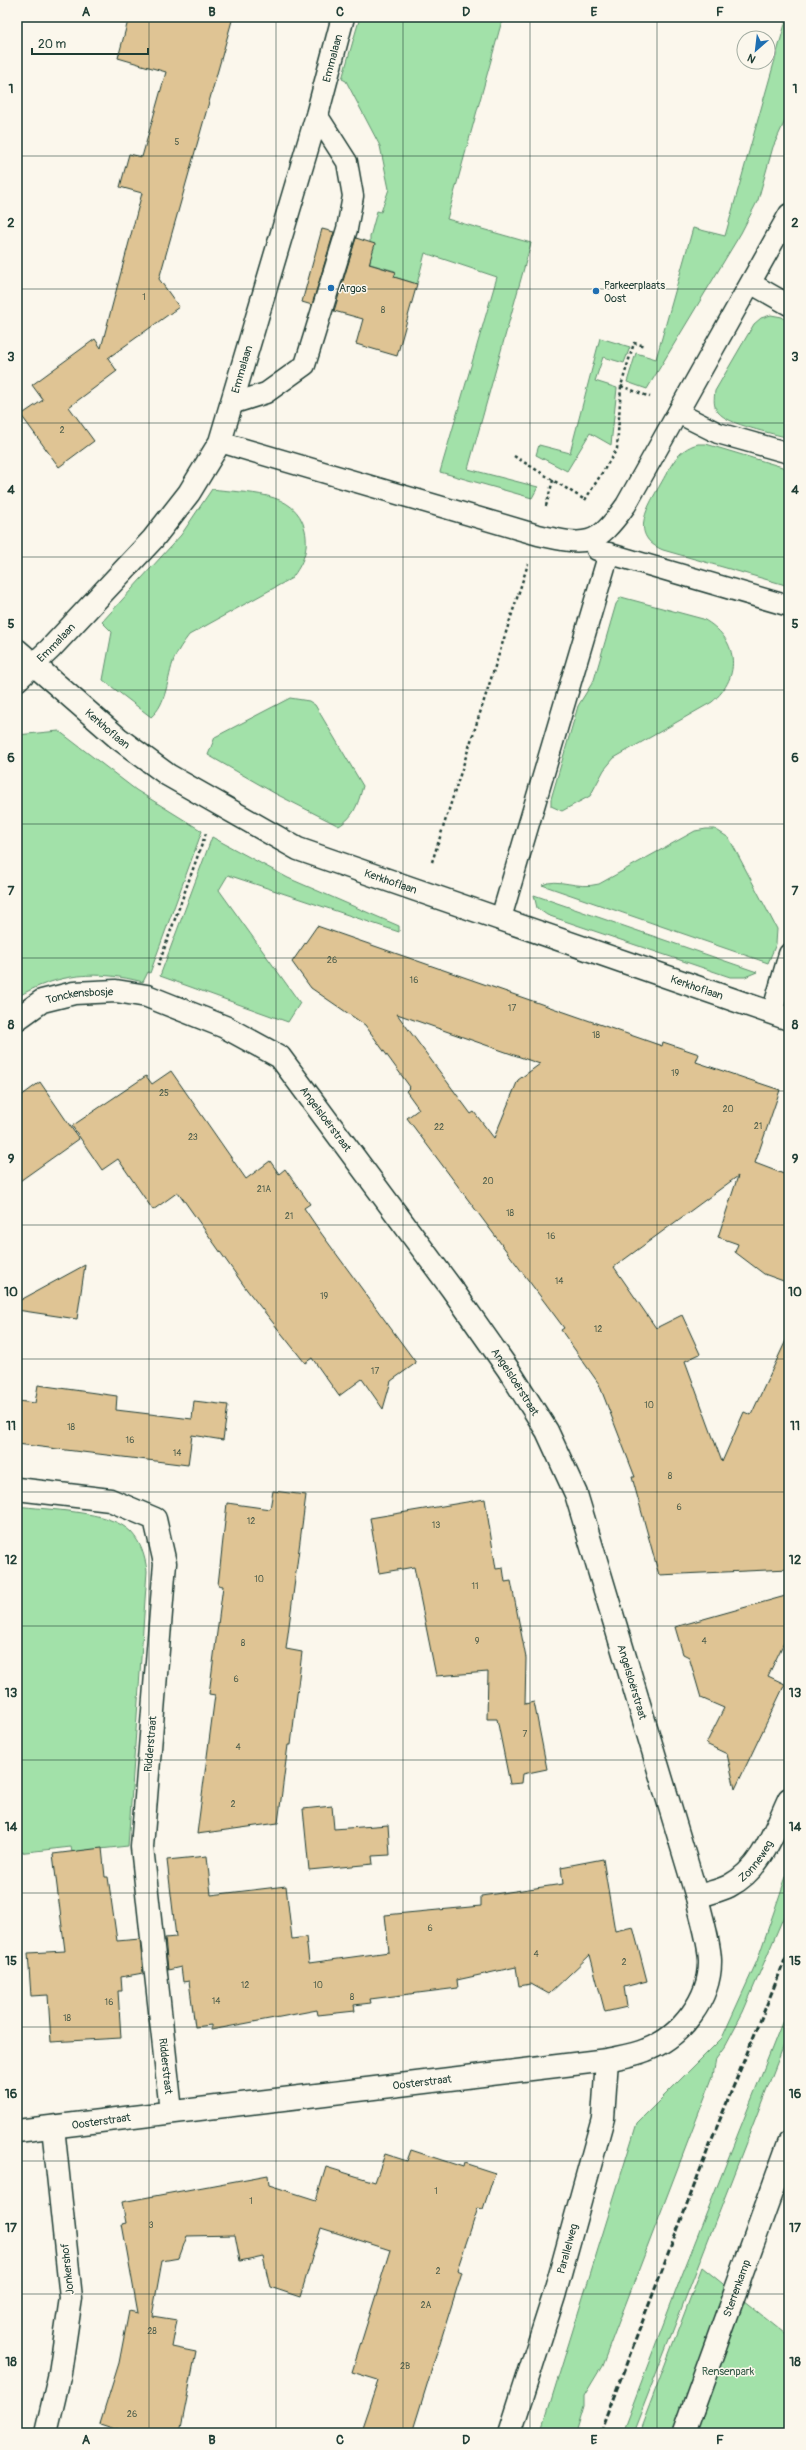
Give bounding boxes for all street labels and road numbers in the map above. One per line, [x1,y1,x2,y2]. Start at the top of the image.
street label: Emmalaan [320,33,345,84]
street label: Emmalaan [229,344,255,395]
street label: Emmalaan [34,621,78,665]
street label: Kerkhoflaan [82,706,132,752]
street label: Kerkhoflaan [363,866,419,897]
street label: Kerkhoflaan [669,972,725,1003]
street label: Tonckensbosje [45,985,114,1007]
street label: Angelsloërstraat [297,1084,354,1155]
street label: Angelsloërstraat [488,1346,542,1419]
street label: Angelsloërstraat [614,1643,650,1722]
street label: Ridderstraat [142,1715,159,1773]
street label: Zonneweg [736,1838,776,1885]
street label: Ridderstraat [156,2038,175,2095]
street label: Oosterstraat [392,2072,453,2093]
street label: Oosterstraat [71,2111,132,2132]
street label: Parallelweg [554,2222,581,2275]
street label: Jonkershof [58,2242,77,2295]
street label: Sterrenkamp [721,2258,753,2319]

